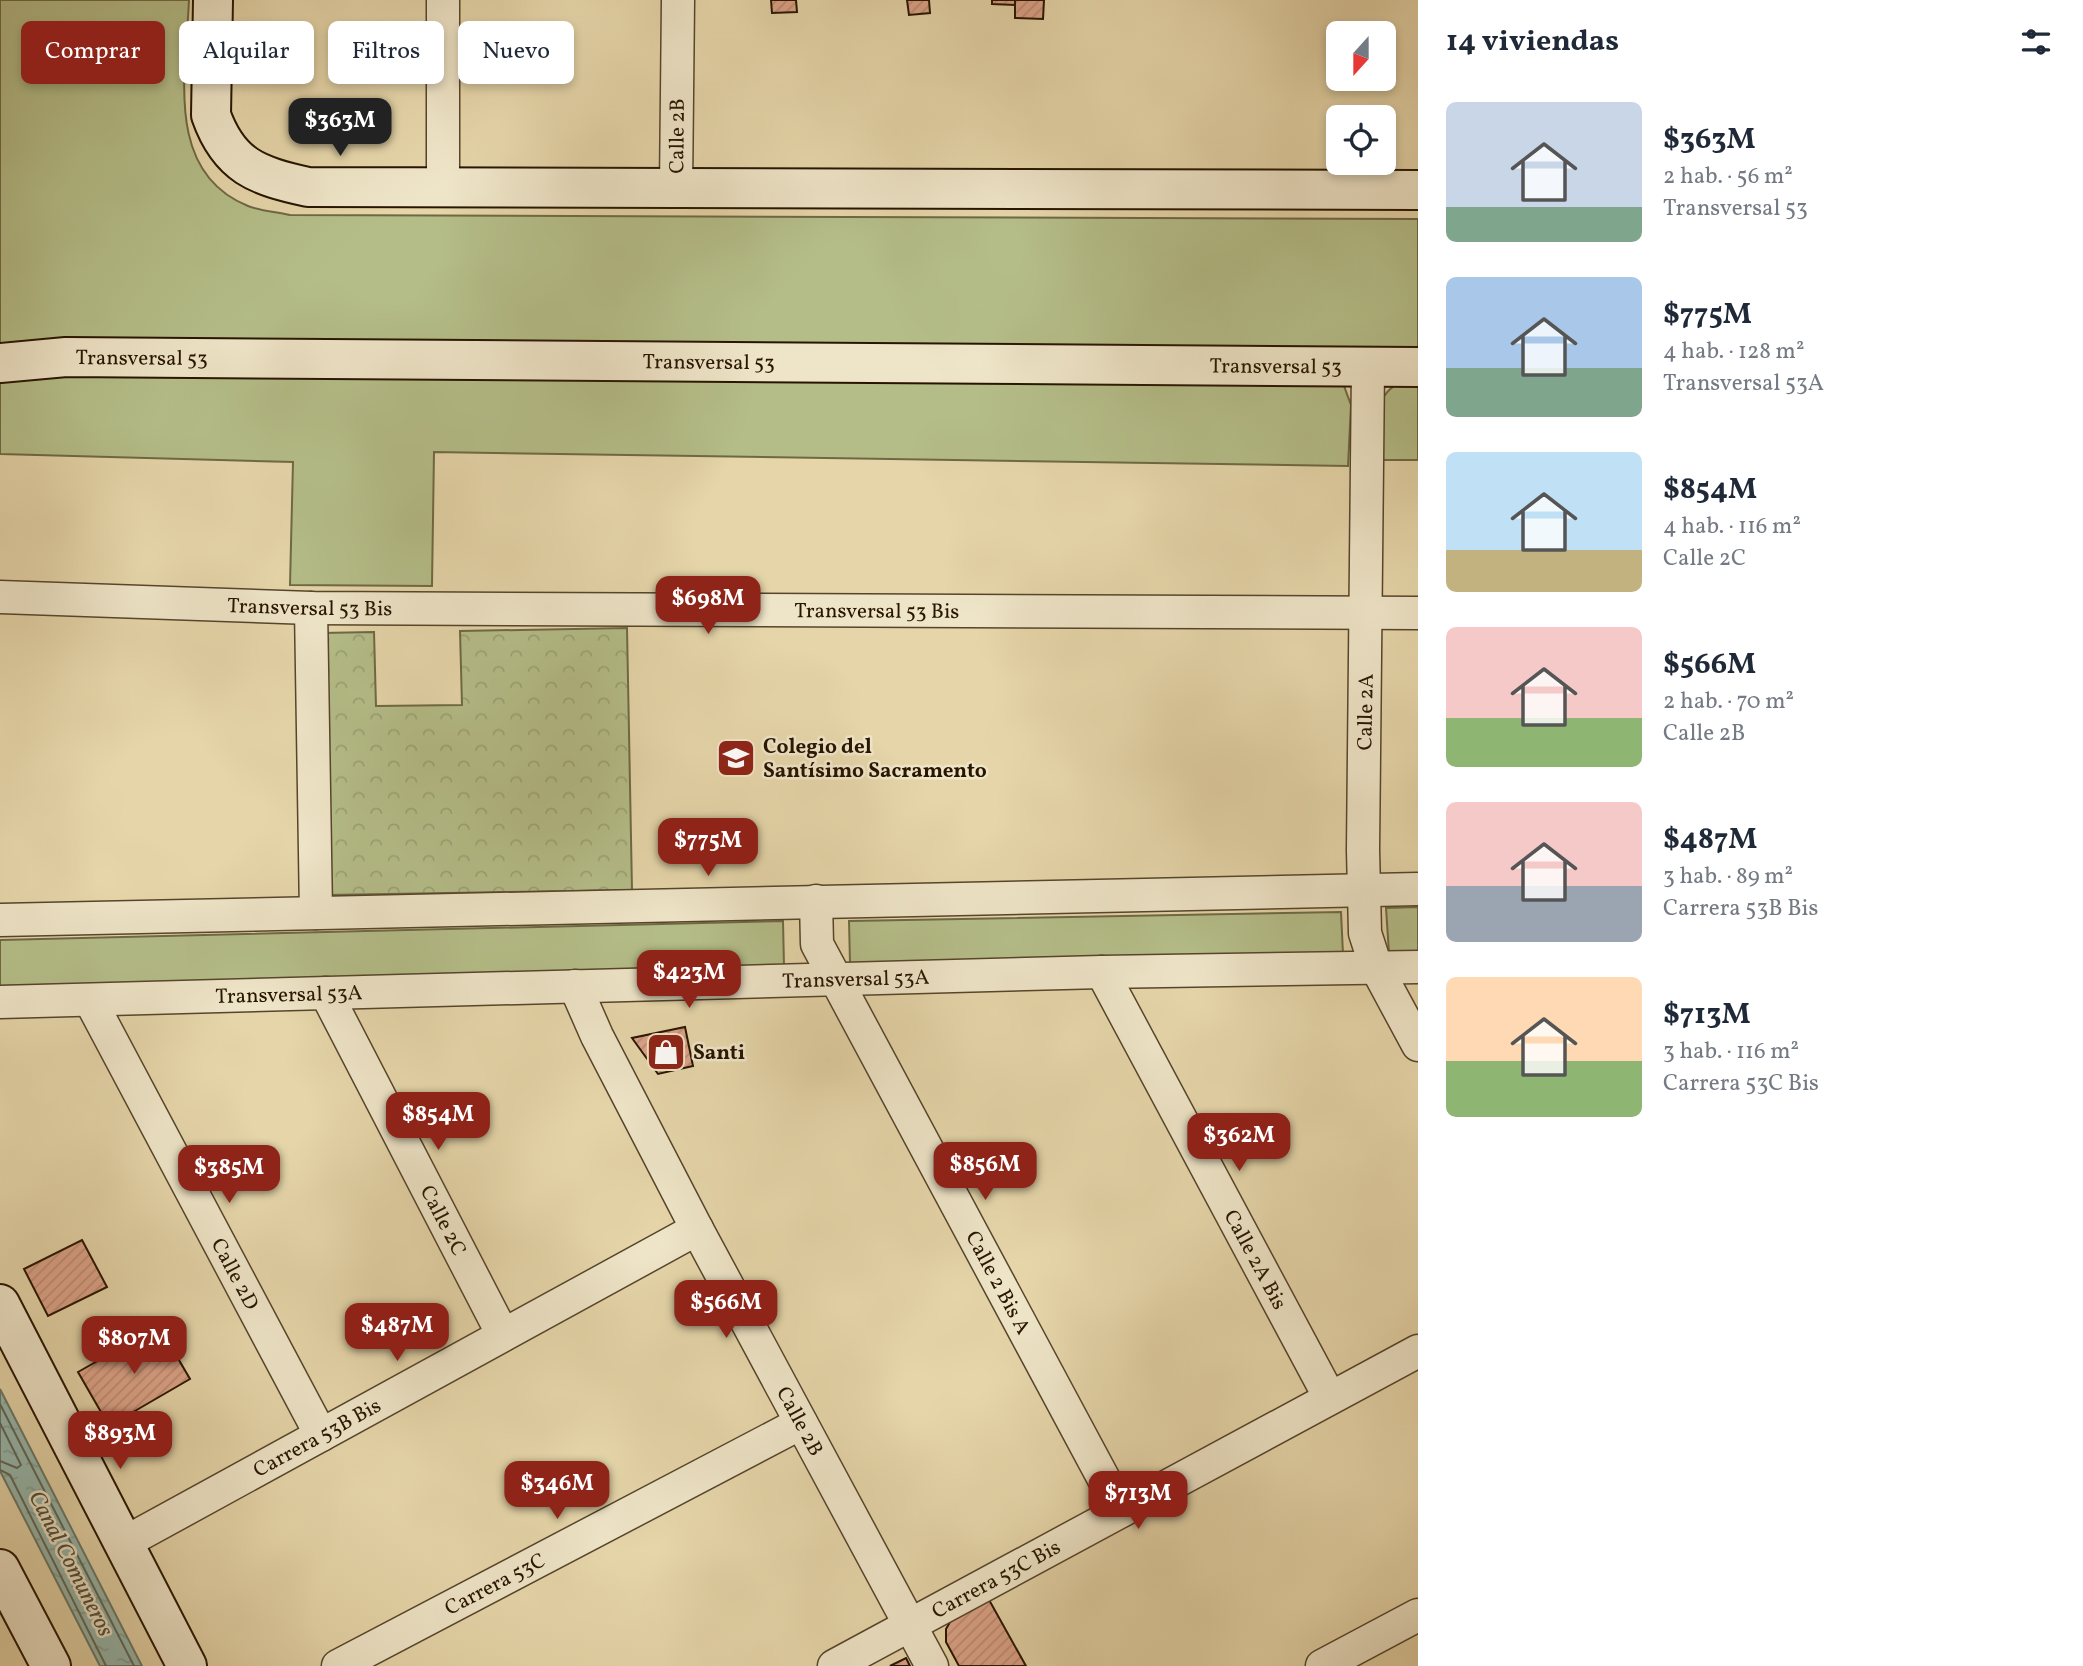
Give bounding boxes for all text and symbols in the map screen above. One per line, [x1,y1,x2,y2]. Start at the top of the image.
chip: Comprar [21,21,165,84]
chip: Alquilar [179,21,314,84]
chip: Filtros [328,21,444,84]
chip: Nuevo [458,21,574,84]
north arrow [1326,21,1396,91]
map controls [1326,21,1396,175]
text: 14 viviendas [1446,21,1619,63]
icon: filters [2017,23,2055,61]
street label: Calle 2B [663,98,693,174]
pin: $363M [291,99,389,158]
text: $363M [305,105,376,137]
button: locate [1326,105,1396,175]
text: $363M [1663,119,1756,161]
icon: home [1502,130,1586,214]
text: 2 hab. · 56 m² [1663,161,1793,193]
text: Transversal 53 [1663,193,1808,225]
text: $775M [1663,294,1752,336]
icon: home [1502,305,1586,389]
text: 4 hab. · 128 m² [1663,336,1804,368]
street label: Transversal 53 [75,344,208,374]
street label: Transversal 53 [642,348,775,378]
street label: Transversal 53 [1209,352,1342,382]
text: Transversal 53A [1663,368,1824,400]
text: $854M [1663,469,1757,511]
icon: home [1502,480,1586,564]
text: 4 hab. · 116 m² [1663,511,1801,543]
text: Calle 2C [1663,543,1746,575]
pin: $698M [659,576,757,636]
text: $698M [672,583,744,615]
street label: Transversal 53 Bis [227,592,392,624]
street label: Transversal 53 Bis [794,597,959,627]
text: $566M [1663,644,1756,686]
icon: home [1502,655,1586,739]
street label: Calle 2A [1351,673,1382,751]
text: 2 hab. · 70 m² [1663,686,1794,718]
text: Calle 2B [1663,718,1745,750]
place label: Colegio del Santísimo Sacramento [763,733,987,786]
school or university icon: Colegio del Santísimo Sacramento [715,737,757,779]
pin: $775M [659,818,757,878]
text: $487M [1663,819,1757,861]
text: $775M [674,825,742,857]
icon: home [1502,830,1586,914]
text: 3 hab. · 89 m² [1663,861,1793,893]
text: Carrera 53B Bis [1663,893,1818,925]
pin: $423M [640,950,738,1010]
text: $423M [653,957,725,989]
street label: Transversal 53A [782,964,930,997]
street label: Transversal 53A [215,979,363,1012]
text: $713M [1663,994,1750,1036]
icon: home [1502,1005,1586,1089]
shop icon: Santi [645,1031,687,1073]
text: 3 hab. · 116 m² [1663,1036,1799,1068]
place label: Santi [693,1039,745,1068]
text: Carrera 53C Bis [1663,1068,1819,1100]
pin: $854M [389,1092,487,1152]
text: $854M [402,1099,474,1131]
pin: $362M [1190,1114,1288,1173]
text: $362M [1203,1120,1275,1152]
pin: $856M [936,1142,1034,1202]
pin: $385M [180,1146,278,1205]
text: $856M [950,1149,1020,1181]
text: $385M [194,1152,264,1184]
street label: Calle 2C [412,1181,473,1261]
street label: Calle 2A Bis [1216,1205,1293,1315]
street label: Calle 2 Bis A [957,1226,1037,1340]
street label: Calle 2D [203,1233,265,1316]
pin: $566M [677,1280,775,1340]
text: $566M [690,1287,762,1319]
pin: $487M [348,1304,446,1363]
text: $487M [361,1310,433,1342]
pin: $807M [85,1316,183,1376]
text: $807M [98,1323,170,1355]
street label: Calle 2B [768,1382,830,1462]
street label: Carrera 53B Bis [248,1392,387,1485]
pin: $893M [71,1412,169,1471]
text: $893M [84,1418,156,1450]
pin: $346M [508,1462,606,1521]
text: $346M [520,1468,594,1500]
pin: $713M [1089,1472,1187,1531]
text: $713M [1104,1478,1172,1510]
water label: Canal Comuneros [20,1485,121,1643]
street label: Carrera 53C Bis [927,1533,1066,1627]
street label: Carrera 53C [440,1547,551,1623]

